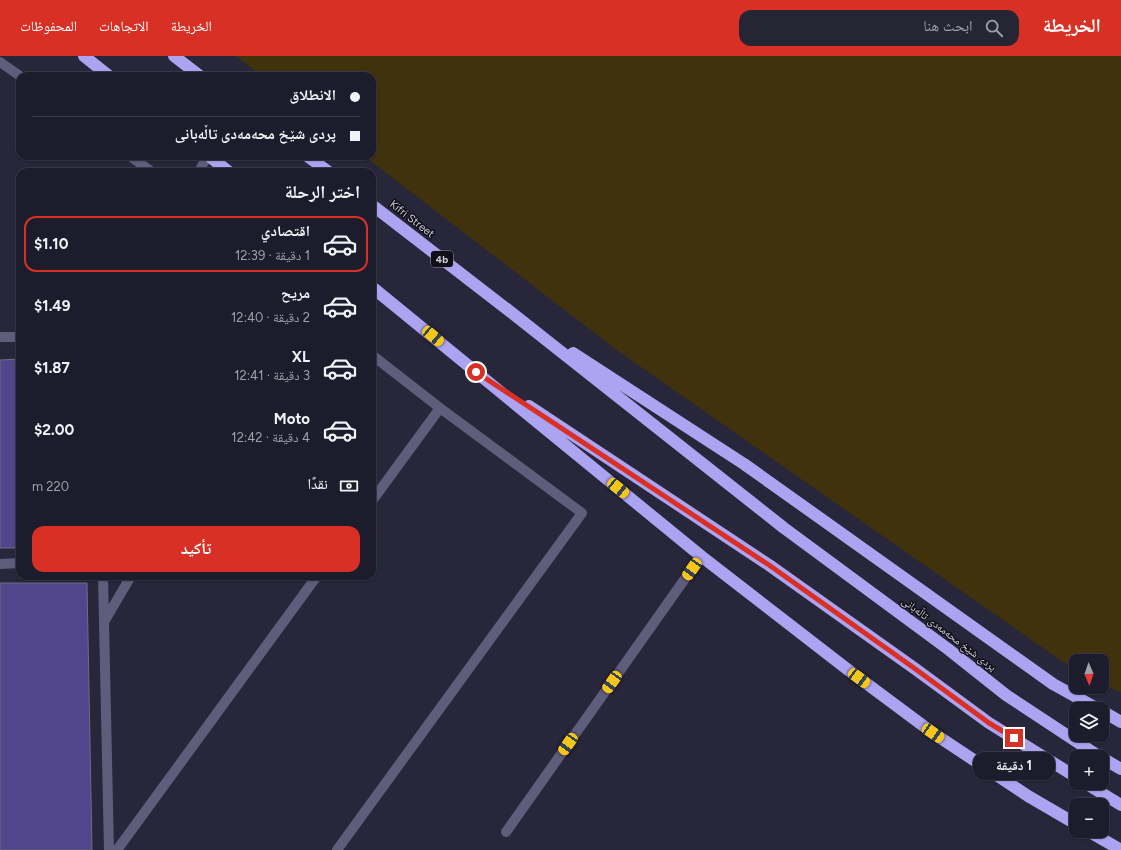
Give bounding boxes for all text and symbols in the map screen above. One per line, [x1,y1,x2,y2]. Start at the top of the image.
search box [739,10,1019,46]
text: الخريطة [1043,14,1101,37]
text: ابحث هنا [923,17,973,35]
icon: search [983,17,1005,39]
text: المحفوظات [20,18,77,35]
text: الاتجاهات [99,18,149,35]
text: الخريطة [171,18,212,35]
text: الانطلاق [290,86,336,104]
text: پردی شێخ محەمەدی تاڵەبانی [175,125,336,143]
text: اختر الرحلة [285,181,360,203]
street label: Kifri Street [387,198,437,240]
text: اقتصادي [261,222,310,240]
icon: car [322,226,358,262]
text: $1.10 [34,235,68,253]
text: 1 دقيقة · 12:39 [235,248,310,263]
road number: 4b [431,251,453,267]
text: مريح [281,284,310,302]
icon: car [322,288,358,324]
text: $1.49 [34,297,71,315]
text: 2 دقيقة · 12:40 [231,310,310,325]
car [420,324,446,348]
text: XL [292,348,310,366]
icon: car [322,350,358,386]
text: $1.87 [34,359,70,377]
route start [467,363,485,381]
text: 3 دقيقة · 12:41 [234,368,310,383]
text: Moto [274,410,310,428]
icon: car [322,412,358,448]
text: $2.00 [34,421,74,439]
text: 4 دقيقة · 12:42 [231,430,310,445]
text: نقدًا [307,475,328,493]
icon: cash [338,475,360,497]
car [605,476,631,500]
text: 220 m [32,479,69,494]
button: تأكيد [32,526,360,572]
car [680,556,704,582]
street label: پردی شێخ محەمەدی تاڵەبانی [899,594,999,674]
north arrow [1069,654,1109,694]
map controls [1069,654,1109,838]
car [846,666,872,690]
car [600,669,624,695]
button: layers [1069,702,1109,742]
car [920,721,946,745]
route end [1005,729,1023,747]
car [556,731,580,757]
button: + [1069,750,1109,790]
callout: 1 دقيقة [973,752,1055,780]
text: 1 دقيقة [996,758,1032,773]
button: − [1069,798,1109,838]

